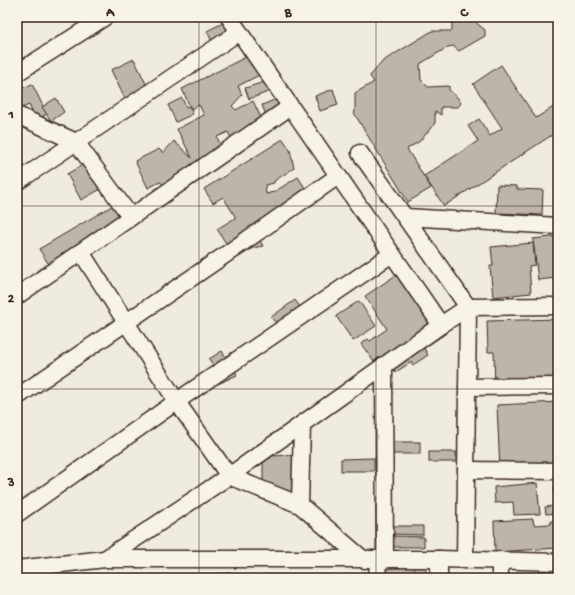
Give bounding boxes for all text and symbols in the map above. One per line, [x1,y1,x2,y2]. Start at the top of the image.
text: A [105,6,115,21]
text: B [284,6,293,21]
text: C [459,6,469,21]
text: 1 [7,108,14,123]
text: 2 [8,292,15,307]
text: 3 [7,476,15,491]

